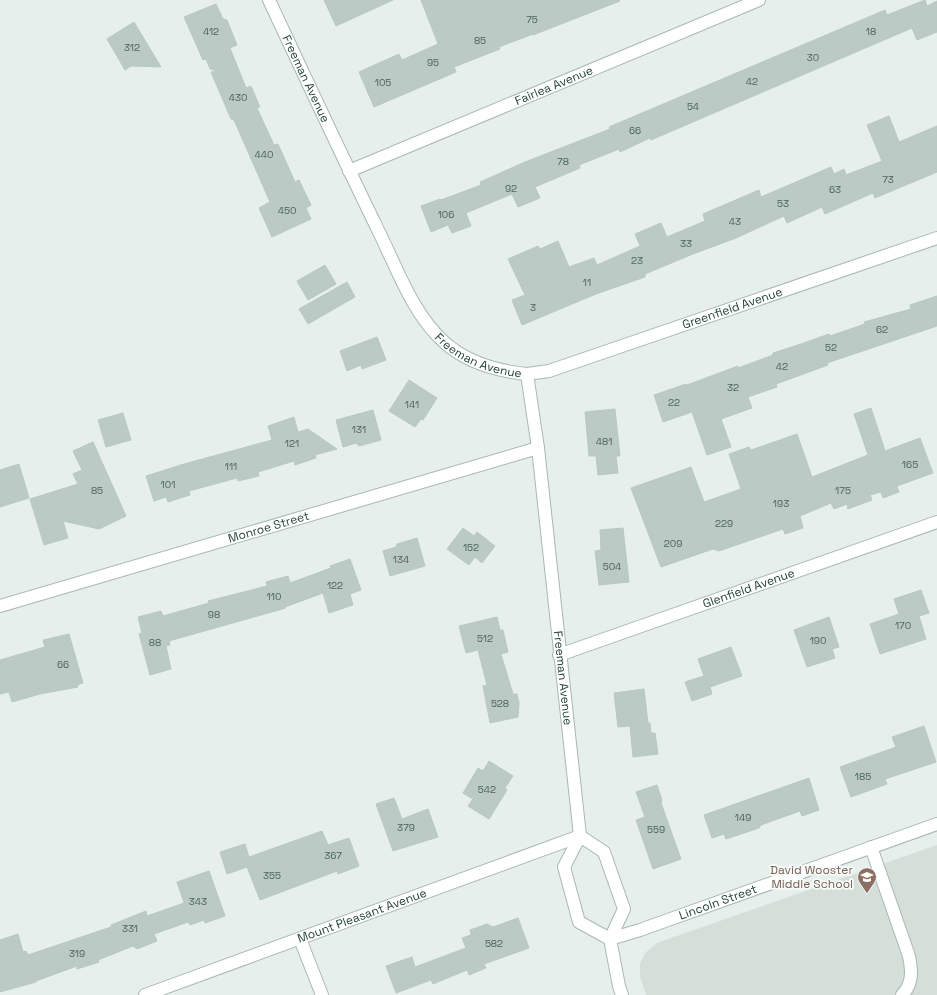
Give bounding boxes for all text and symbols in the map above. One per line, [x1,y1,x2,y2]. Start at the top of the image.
house number: 75 [526,13,538,26]
house number: 412 [203,25,219,38]
house number: 18 [866,25,876,38]
street label: Freeman Avenue [278,32,333,125]
house number: 85 [474,34,486,47]
house number: 312 [124,41,140,54]
house number: 30 [807,51,819,64]
house number: 95 [427,56,439,69]
street label: Fairlea Avenue [512,62,595,109]
house number: 42 [746,75,758,88]
house number: 105 [375,76,391,89]
house number: 430 [229,91,247,104]
house number: 54 [687,100,699,113]
house number: 66 [629,124,641,137]
house number: 440 [255,148,273,161]
house number: 78 [557,155,569,168]
house number: 73 [882,173,894,186]
house number: 92 [505,182,517,195]
house number: 63 [829,183,841,196]
house number: 53 [777,197,789,210]
house number: 450 [278,204,296,217]
house number: 106 [438,208,454,221]
house number: 43 [729,215,741,228]
house number: 33 [680,237,692,250]
house number: 23 [631,254,643,267]
house number: 11 [583,276,591,289]
street label: Greenfield Avenue [680,284,784,333]
house number: 3 [530,301,536,314]
house number: 62 [876,323,888,336]
street label: Freeman Avenue [431,329,523,381]
house number: 52 [825,341,837,354]
house number: 42 [776,360,788,373]
house number: 32 [727,381,739,394]
house number: 22 [668,396,680,409]
house number: 141 [405,398,419,411]
house number: 131 [352,423,366,436]
house number: 481 [596,435,612,448]
house number: 121 [285,437,299,450]
house number: 165 [902,458,918,471]
house number: 111 [225,460,237,473]
house number: 101 [161,478,175,491]
house number: 85 [91,484,103,497]
house number: 175 [835,484,851,497]
house number: 193 [773,497,789,510]
street label: Monroe Street [226,508,311,547]
house number: 229 [715,517,733,530]
house number: 209 [664,537,682,550]
house number: 152 [463,541,479,554]
house number: 134 [393,553,409,566]
house number: 504 [603,560,621,573]
street label: Glenfield Avenue [701,565,797,612]
house number: 122 [327,579,343,592]
house number: 110 [267,590,281,603]
house number: 98 [208,608,220,621]
house number: 170 [895,619,911,632]
street label: Freeman Avenue [550,630,576,726]
house number: 512 [477,632,493,645]
house number: 190 [810,634,826,647]
house number: 88 [149,636,161,649]
house number: 66 [57,658,69,671]
house number: 528 [491,697,509,710]
house number: 185 [855,770,871,783]
house number: 542 [478,783,496,796]
house number: 149 [735,811,751,824]
house number: 379 [397,821,415,834]
house number: 559 [647,823,665,836]
house number: 367 [324,849,342,862]
place label: David Wooster Middle School [770,862,853,892]
school or university icon: David Wooster Middle School [856,866,878,894]
house number: 355 [263,869,281,882]
street label: Lincoln Street [677,881,759,923]
street label: Mount Pleasant Avenue [295,885,429,947]
house number: 343 [189,895,207,908]
house number: 331 [122,922,138,935]
house number: 582 [485,937,503,950]
house number: 319 [69,947,85,960]

